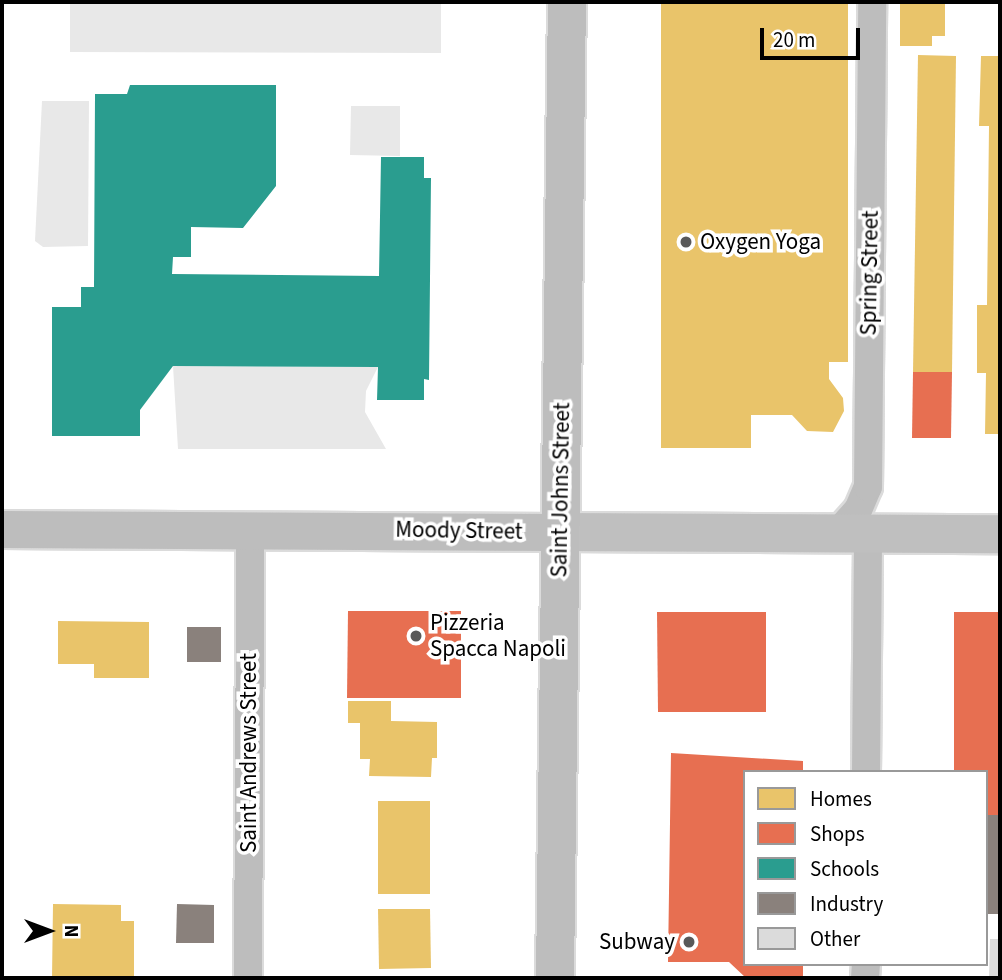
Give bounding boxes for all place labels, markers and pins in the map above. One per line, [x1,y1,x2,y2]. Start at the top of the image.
place label: Oxygen Yoga [700,228,821,256]
marker: Oxygen Yoga [678,234,694,250]
place label: Pizzeria Spacca Napoli [430,609,566,663]
marker: Pizzeria Spacca Napoli [408,628,424,644]
place label: Subway [599,928,675,956]
marker: Subway [681,934,697,950]

